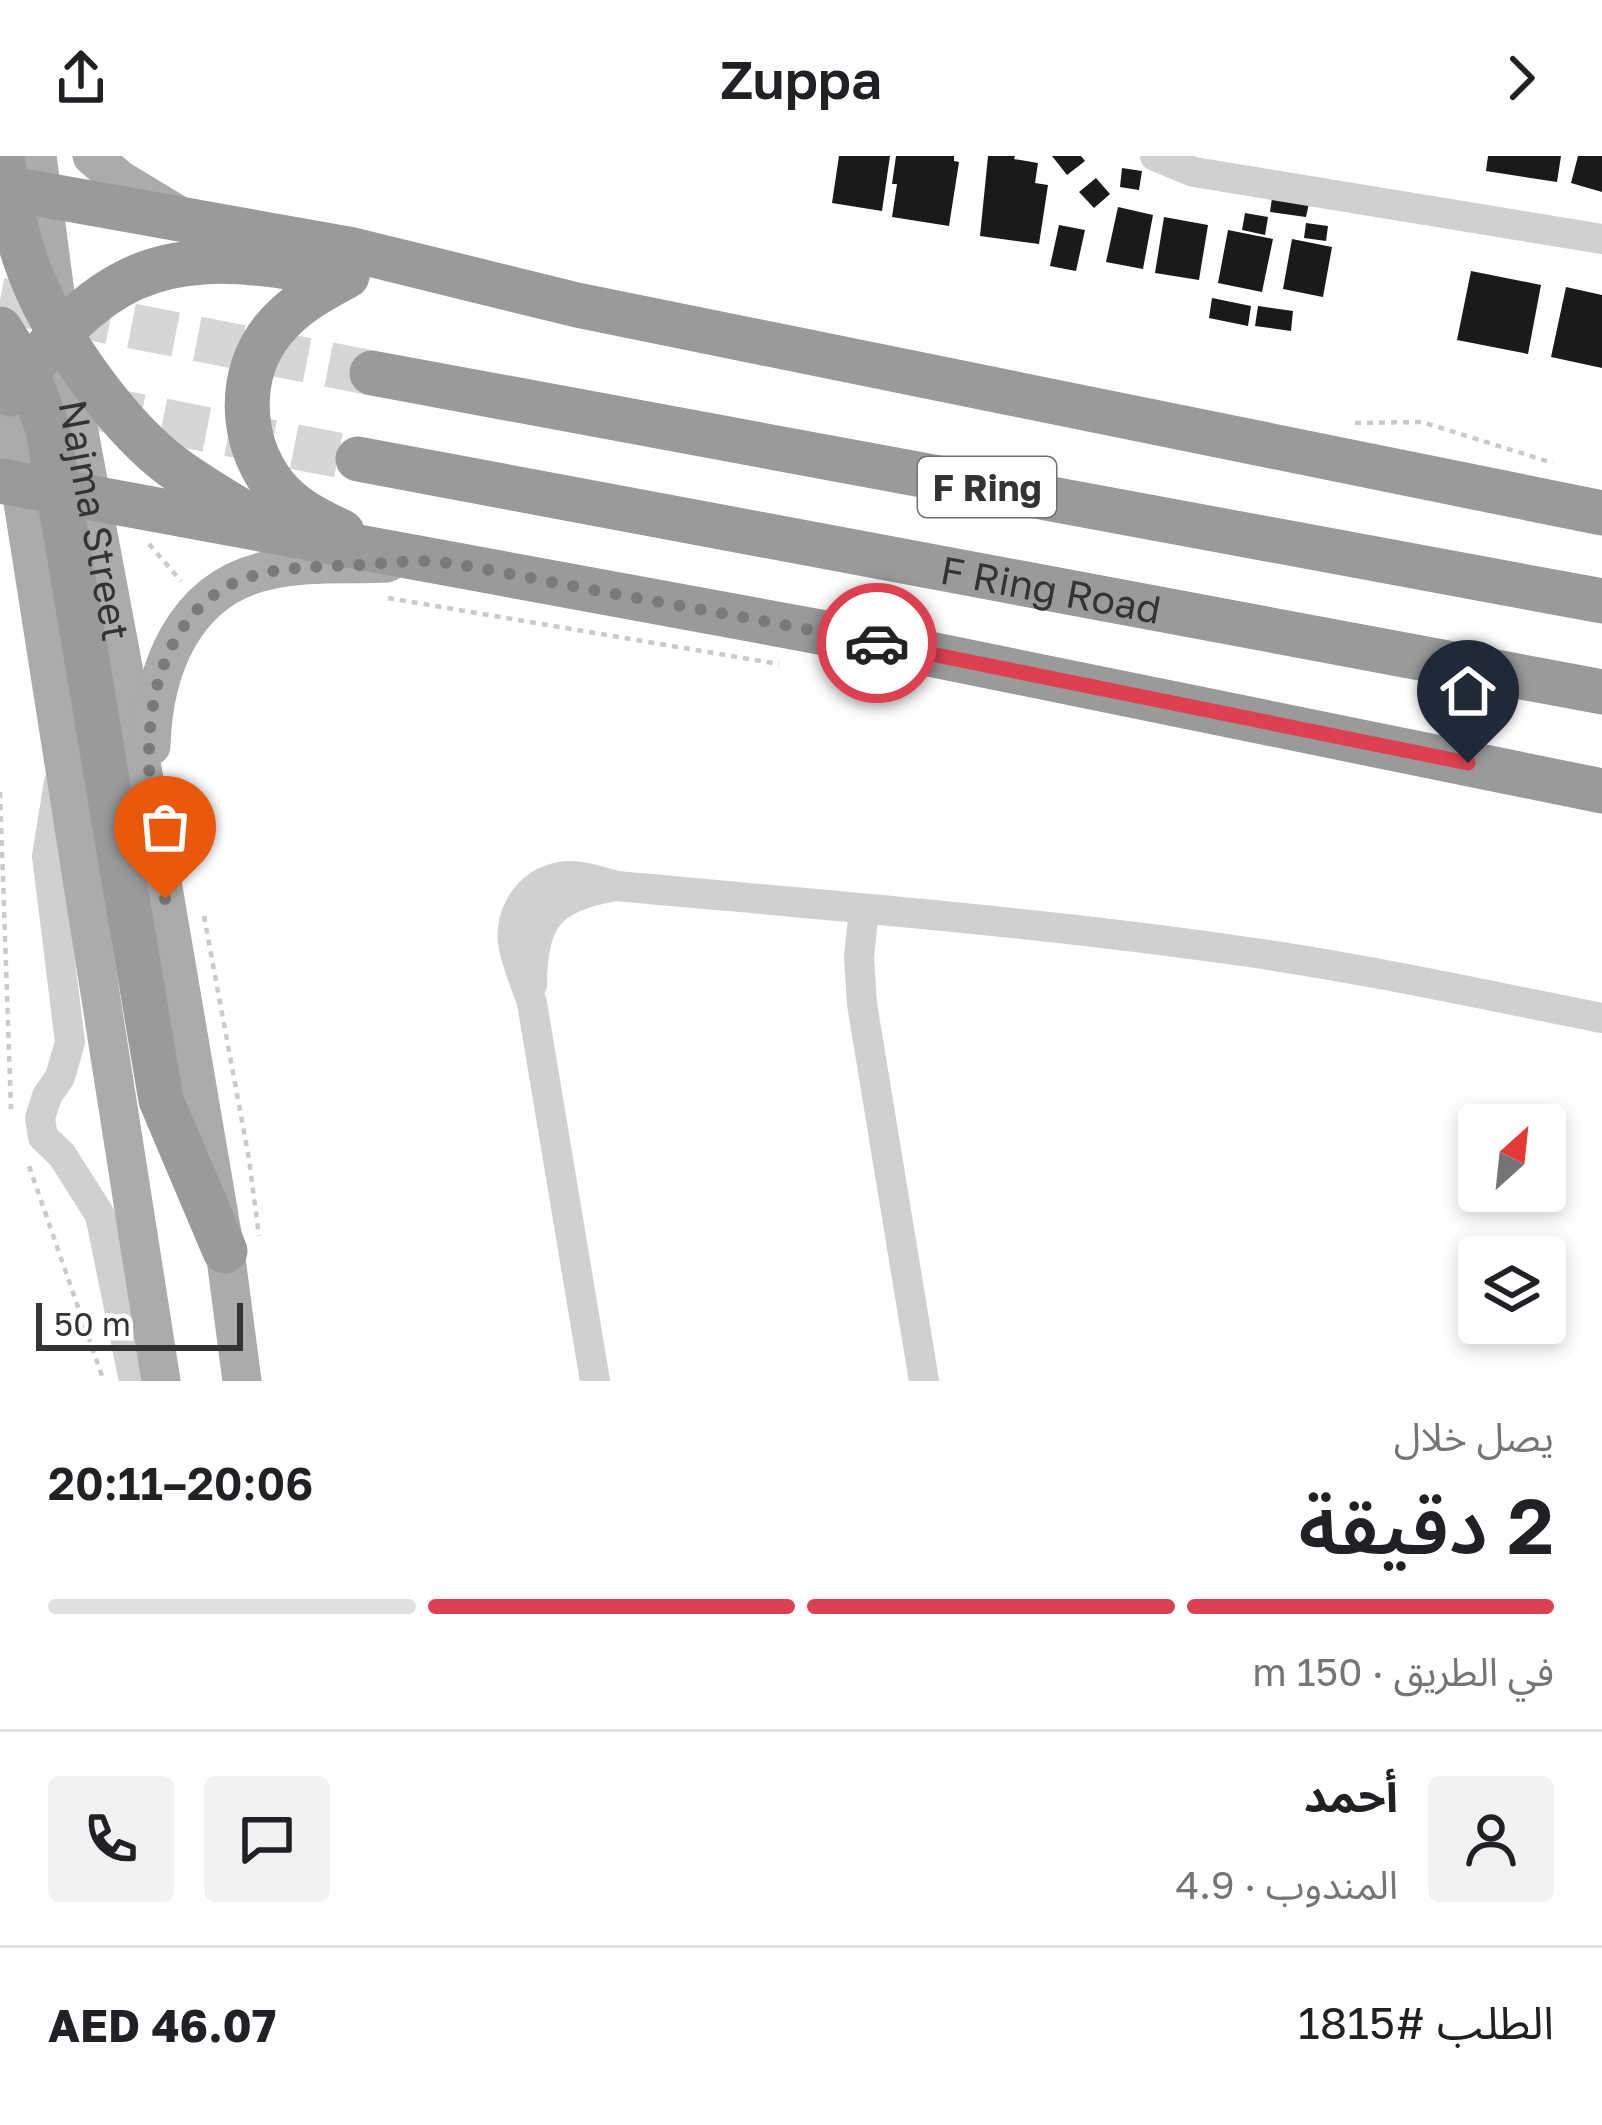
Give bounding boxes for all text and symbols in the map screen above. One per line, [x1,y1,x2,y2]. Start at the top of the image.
icon: share [48,45,114,111]
icon: forward [1488,45,1554,111]
text: Zuppa [720,46,882,111]
street label: Najma Street [50,396,141,644]
road number: F Ring [918,457,1056,517]
street label: F Ring Road [937,545,1165,632]
courier [817,583,937,703]
icon: car [844,610,910,676]
pin [1417,640,1519,763]
icon: home [1435,658,1501,724]
pin [114,776,216,899]
icon: bag [132,794,198,860]
north arrow [1458,1104,1566,1212]
map controls [1458,1104,1566,1344]
button: layers [1458,1236,1566,1344]
scale bar [36,1297,243,1350]
text: 50 m [54,1304,131,1343]
text: يصل خلال [1394,1413,1554,1460]
text: 20:06–20:11 [48,1456,313,1510]
text: 2 دقيقة [1299,1478,1554,1571]
text: في الطريق · 150 m [1252,1648,1554,1695]
text: أحمد [1304,1768,1398,1822]
button: phone [48,1776,174,1902]
button: chat [204,1776,330,1902]
button: person [1428,1776,1554,1902]
text: المندوب · 4.9 [1175,1861,1398,1908]
text: الطلب #1815 [1298,1995,1554,2049]
text: AED 46.07 [48,1998,276,2052]

